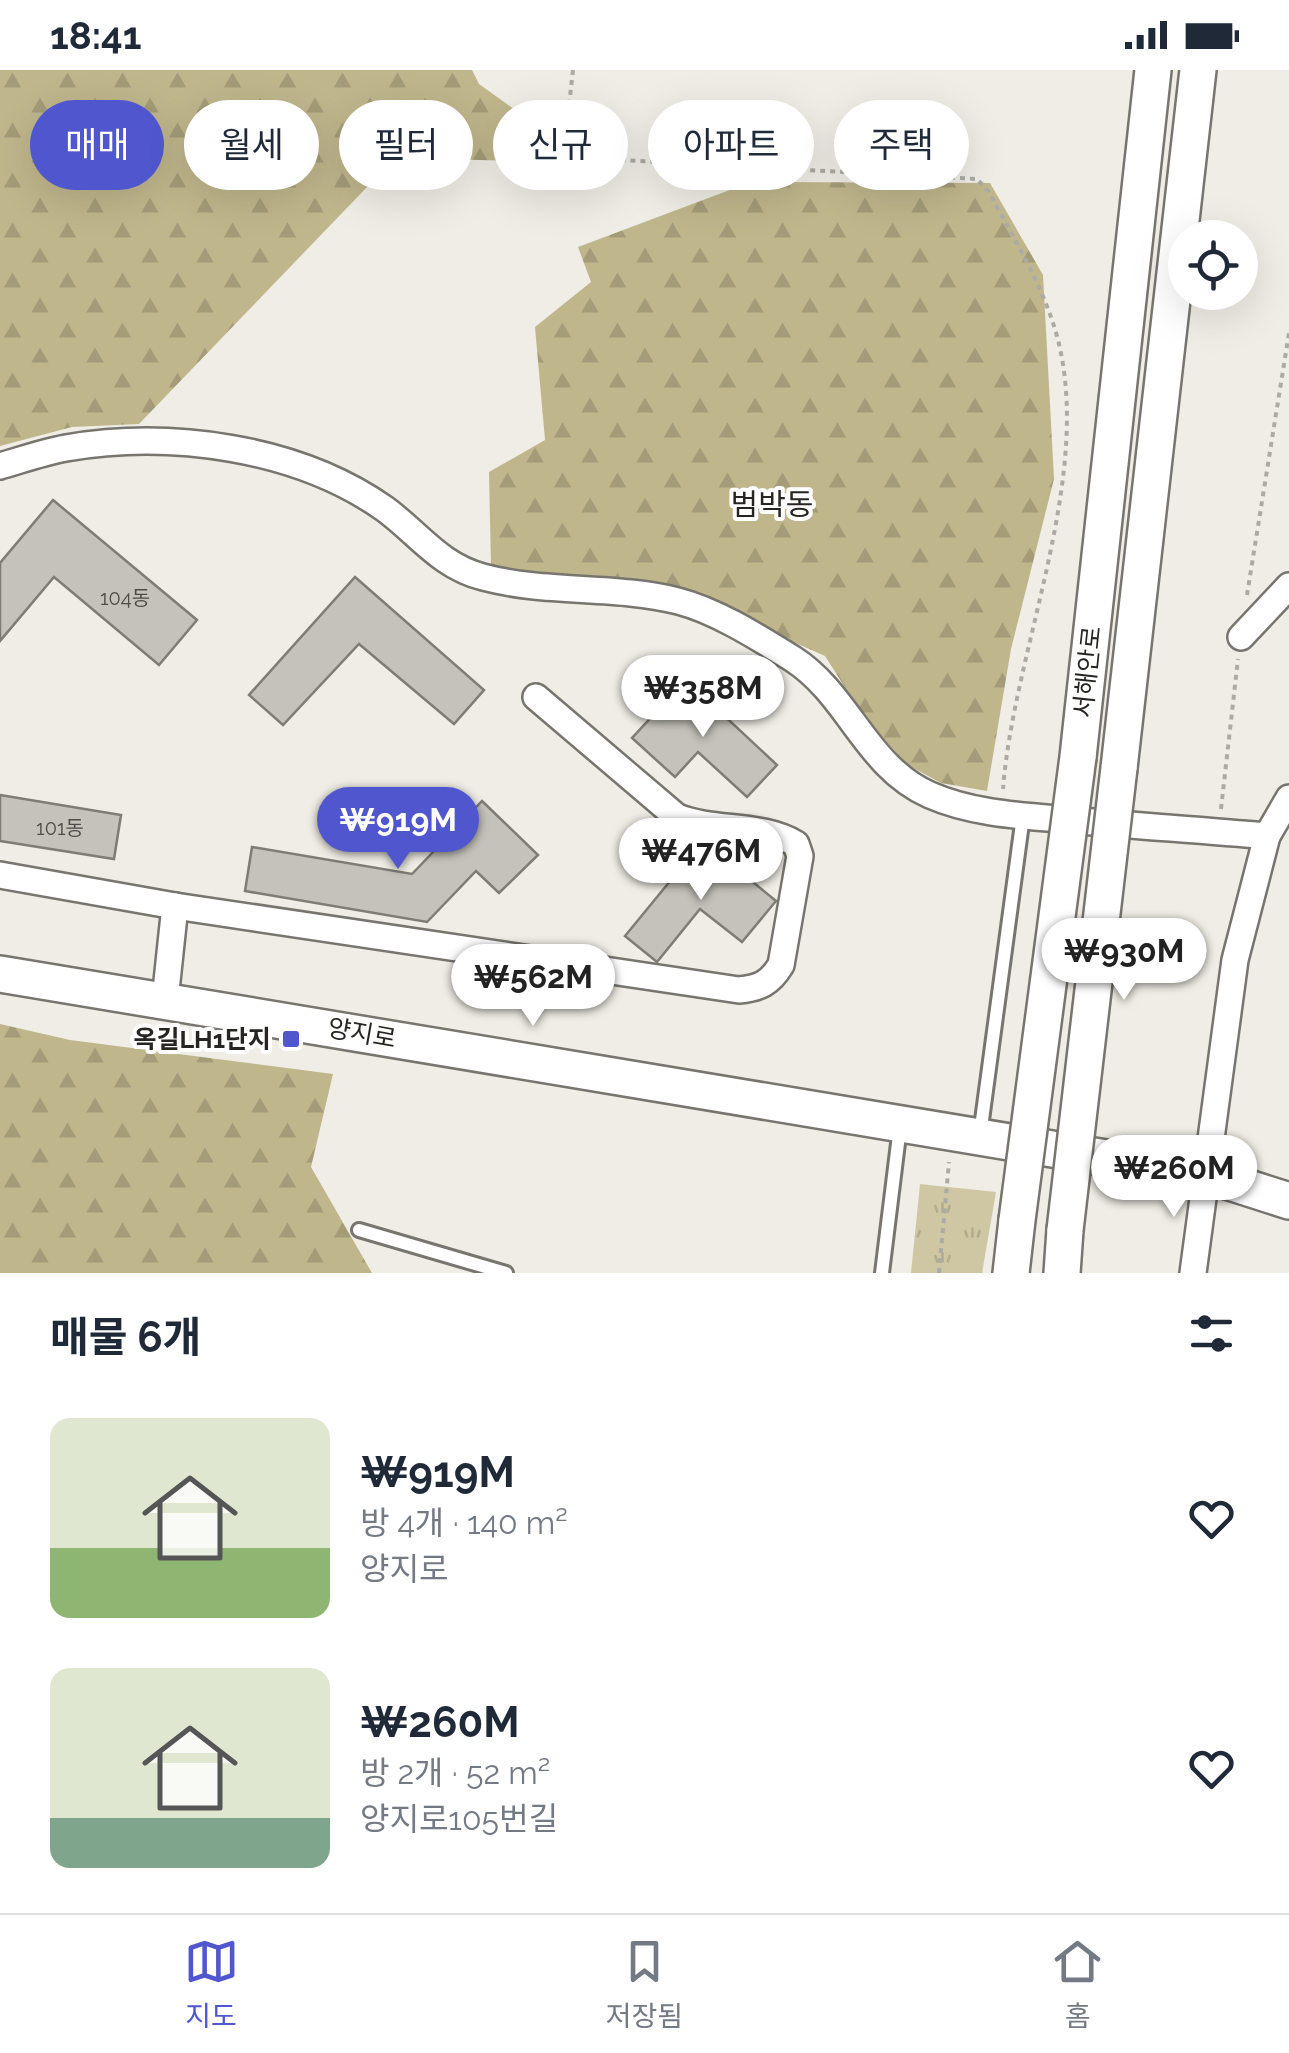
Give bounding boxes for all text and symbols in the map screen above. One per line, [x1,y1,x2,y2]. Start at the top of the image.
text: 18:41 [50,13,142,58]
chip: 매매 [30,100,164,190]
chip: 월세 [184,100,319,190]
chip: 필터 [339,100,473,190]
chip: 신규 [493,100,628,190]
chip: 아파트 [648,100,814,190]
chip: 주택 [834,100,969,190]
map controls [1168,220,1258,310]
button: locate [1168,220,1258,310]
district label: 범박동 [731,487,813,522]
house number: 104동 [100,586,150,610]
street label: 서해안로 [1067,625,1107,719]
pin: ₩358M [633,655,773,740]
text: ₩358M [643,669,763,706]
pin: ₩919M [328,787,468,872]
text: ₩919M [339,801,457,838]
house number: 101동 [36,816,84,840]
pin: ₩476M [631,818,771,903]
text: ₩476M [641,832,761,869]
pin: ₩930M [1054,918,1194,1003]
text: ₩930M [1064,932,1184,969]
pin: ₩562M [463,944,603,1029]
text: ₩562M [473,958,593,995]
street label: 양지로 [325,1012,399,1054]
place label: 옥길LH1단지 [133,1024,271,1054]
marker: 옥길LH1단지 [280,1028,302,1050]
pin: ₩260M [1104,1135,1244,1220]
text: ₩260M [1113,1149,1235,1186]
icon: filters [1184,1306,1239,1361]
text: 매물 6개 [50,1313,202,1362]
text: ₩919M [360,1448,515,1497]
icon: home [130,1458,250,1578]
icon: heart [1184,1491,1239,1546]
text: 방 4개 · 140 m² [360,1504,568,1541]
text: 양지로 [360,1550,448,1587]
text: ₩260M [360,1698,520,1747]
icon: home [130,1708,250,1828]
icon: heart [1184,1741,1239,1796]
text: 방 2개 · 52 m² [360,1754,550,1791]
text: 양지로105번길 [360,1800,558,1837]
tab: 지도 [184,1934,239,2034]
tab: 저장됨 [606,1934,683,2034]
tab: 홈 [1050,1934,1105,2034]

